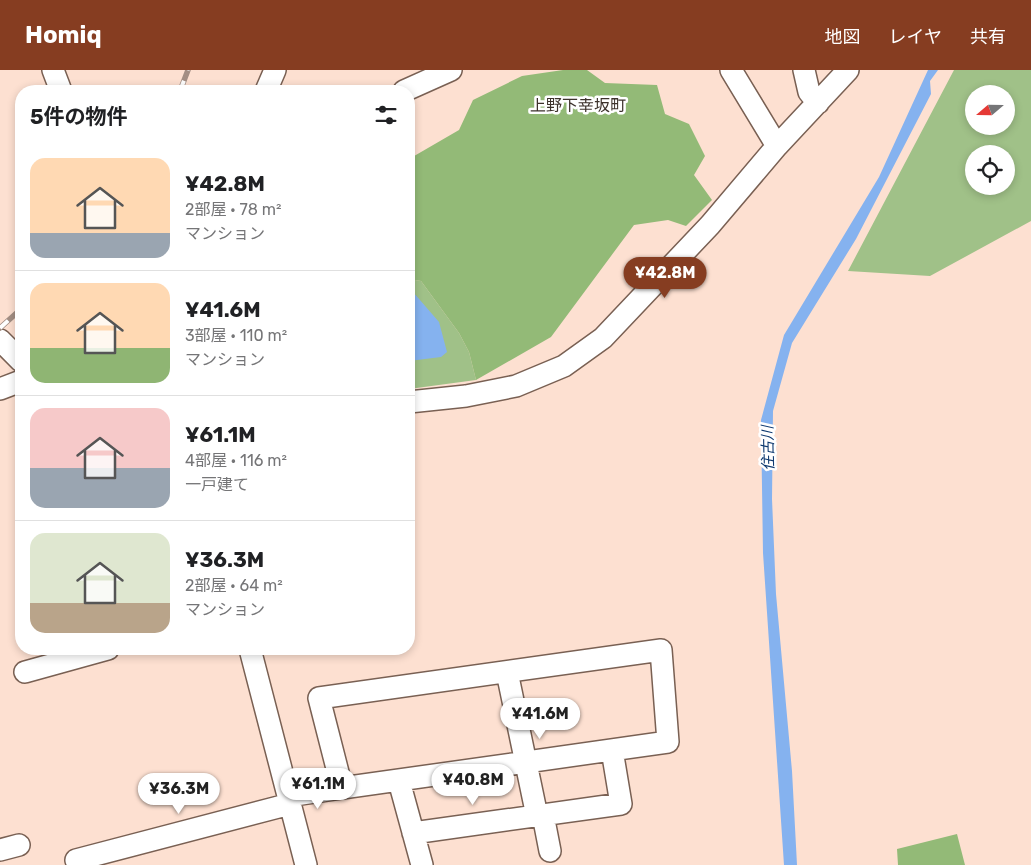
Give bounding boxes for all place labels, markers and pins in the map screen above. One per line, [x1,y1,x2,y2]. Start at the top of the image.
pin: ¥42.8M [624,256,706,299]
pin: ¥41.6M [499,698,581,740]
pin: ¥40.8M [432,764,514,806]
pin: ¥61.1M [277,768,359,810]
pin: ¥36.3M [138,772,220,815]

